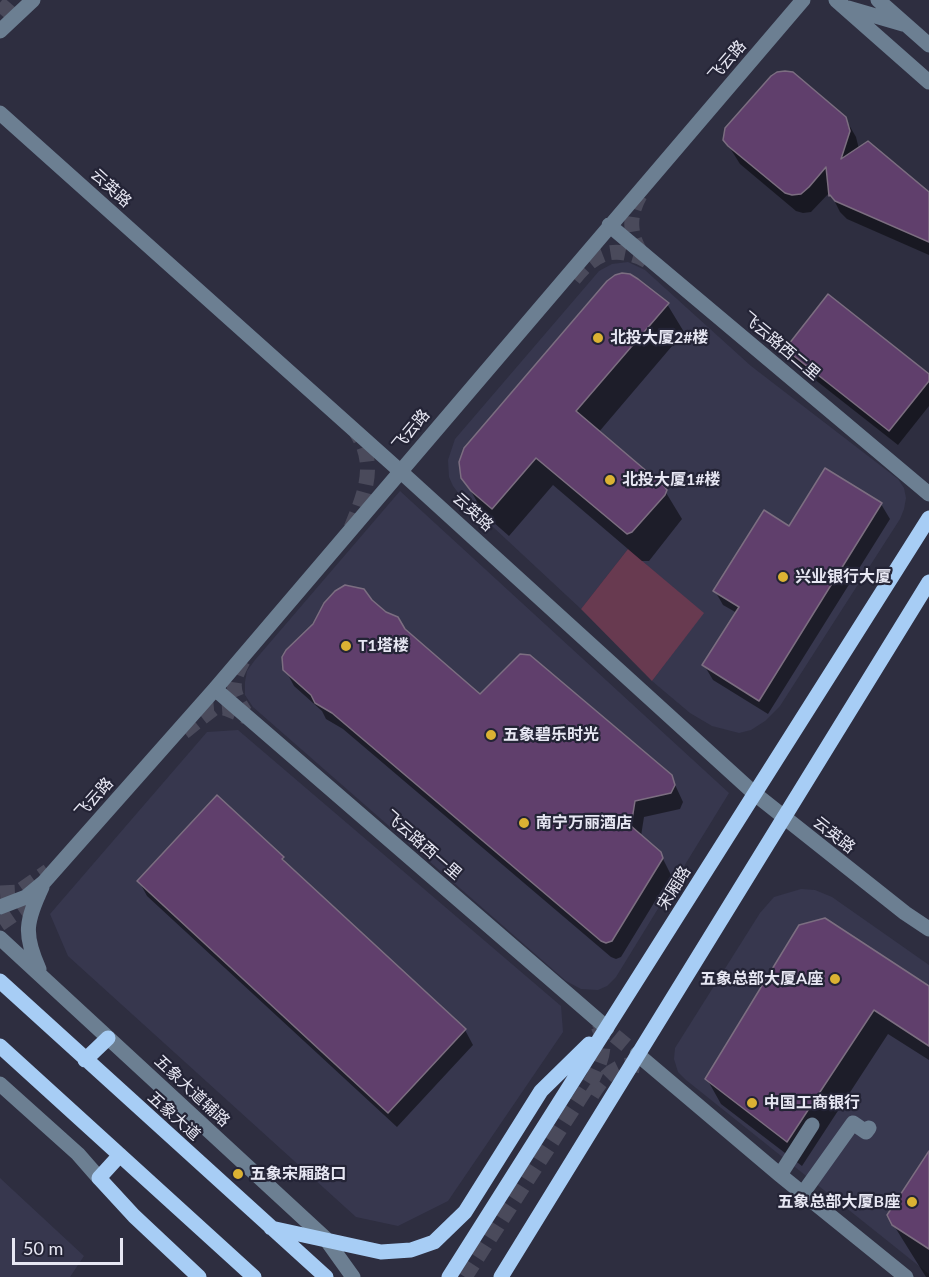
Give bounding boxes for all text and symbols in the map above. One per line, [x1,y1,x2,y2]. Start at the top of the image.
street label: 飞云路 [704,37,750,85]
street label: 云英路 [87,165,135,211]
street label: 飞云路西二里 [738,308,824,384]
place label: 北投大厦2#楼 [610,328,709,348]
marker: 北投大厦2#楼 [591,331,605,345]
street label: 飞云路 [388,405,434,455]
place label: 北投大厦1#楼 [622,470,721,490]
marker: 北投大厦1#楼 [603,473,617,487]
street label: 云英路 [449,489,497,535]
place label: 兴业银行大厦 [795,567,891,587]
marker: 兴业银行大厦 [776,570,790,584]
place label: T1塔楼 [358,636,409,656]
marker: T1塔楼 [339,639,353,653]
place label: 五象碧乐时光 [503,725,599,745]
marker: 五象碧乐时光 [484,728,498,742]
street label: 飞云路 [71,774,117,822]
street label: 飞云路西一里 [380,806,466,884]
place label: 南宁万丽酒店 [536,813,632,833]
street label: 云英路 [809,813,859,857]
marker: 南宁万丽酒店 [517,816,531,830]
street label: 宋厢路 [653,863,695,913]
place label: 五象总部大厦A座 [700,969,823,989]
marker: 五象总部大厦A座 [828,972,842,986]
street label: 五象大道辅路 [150,1051,234,1131]
street label: 五象大道 [144,1087,204,1145]
place label: 中国工商银行 [764,1093,860,1113]
marker: 中国工商银行 [745,1096,759,1110]
place label: 五象宋厢路口 [250,1164,346,1184]
marker: 五象宋厢路口 [231,1167,245,1181]
place label: 五象总部大厦B座 [777,1192,900,1212]
marker: 五象总部大厦B座 [905,1195,919,1209]
scale bar [15,1226,126,1264]
text: 50 m [23,1237,63,1259]

